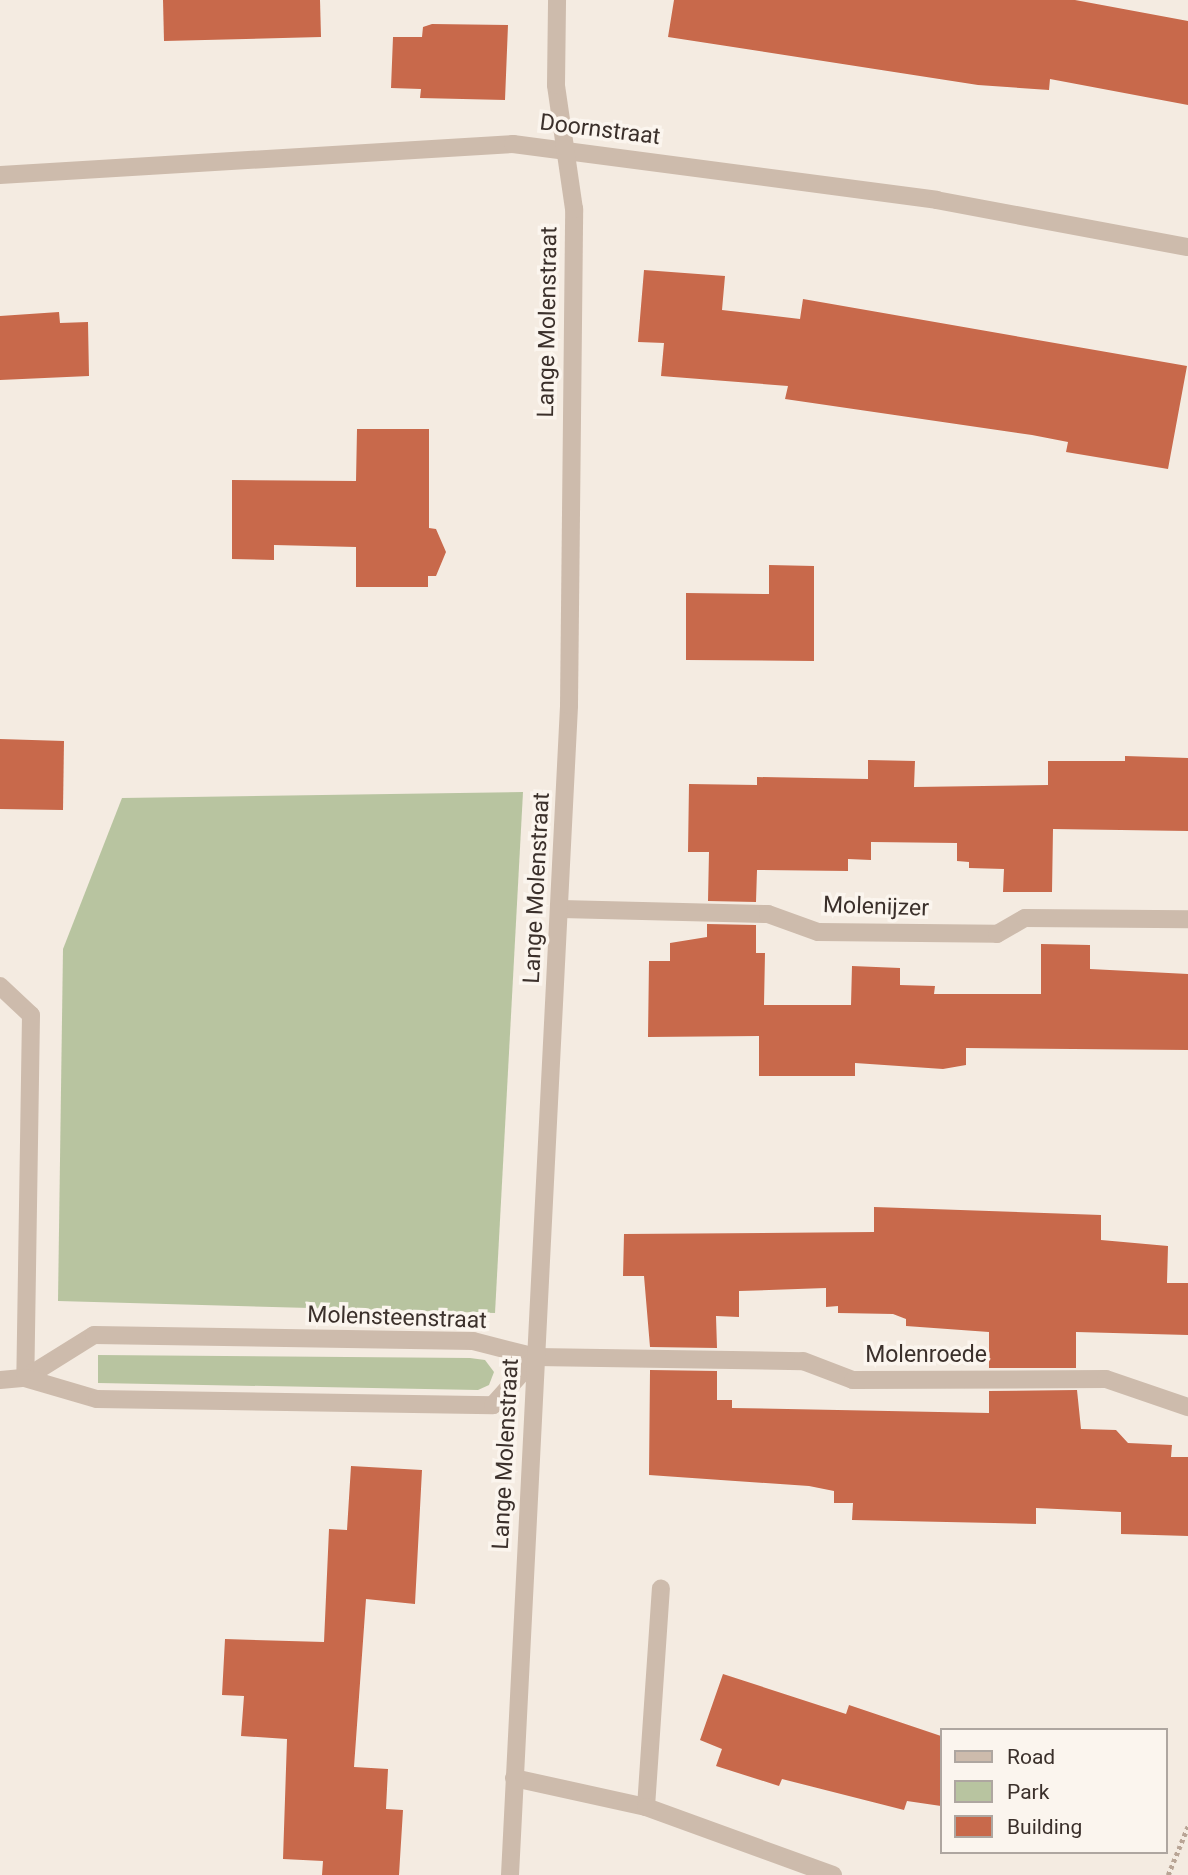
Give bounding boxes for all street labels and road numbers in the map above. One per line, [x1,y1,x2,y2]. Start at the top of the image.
street label: Doornstraat [538,109,662,151]
street label: Lange Molenstraat [533,226,563,418]
street label: Lange Molenstraat [518,792,556,984]
street label: Molenijzer [823,891,929,923]
street label: Molensteenstraat [307,1301,487,1335]
street label: Molenroede [865,1341,987,1369]
street label: Lange Molenstraat [487,1358,525,1550]

